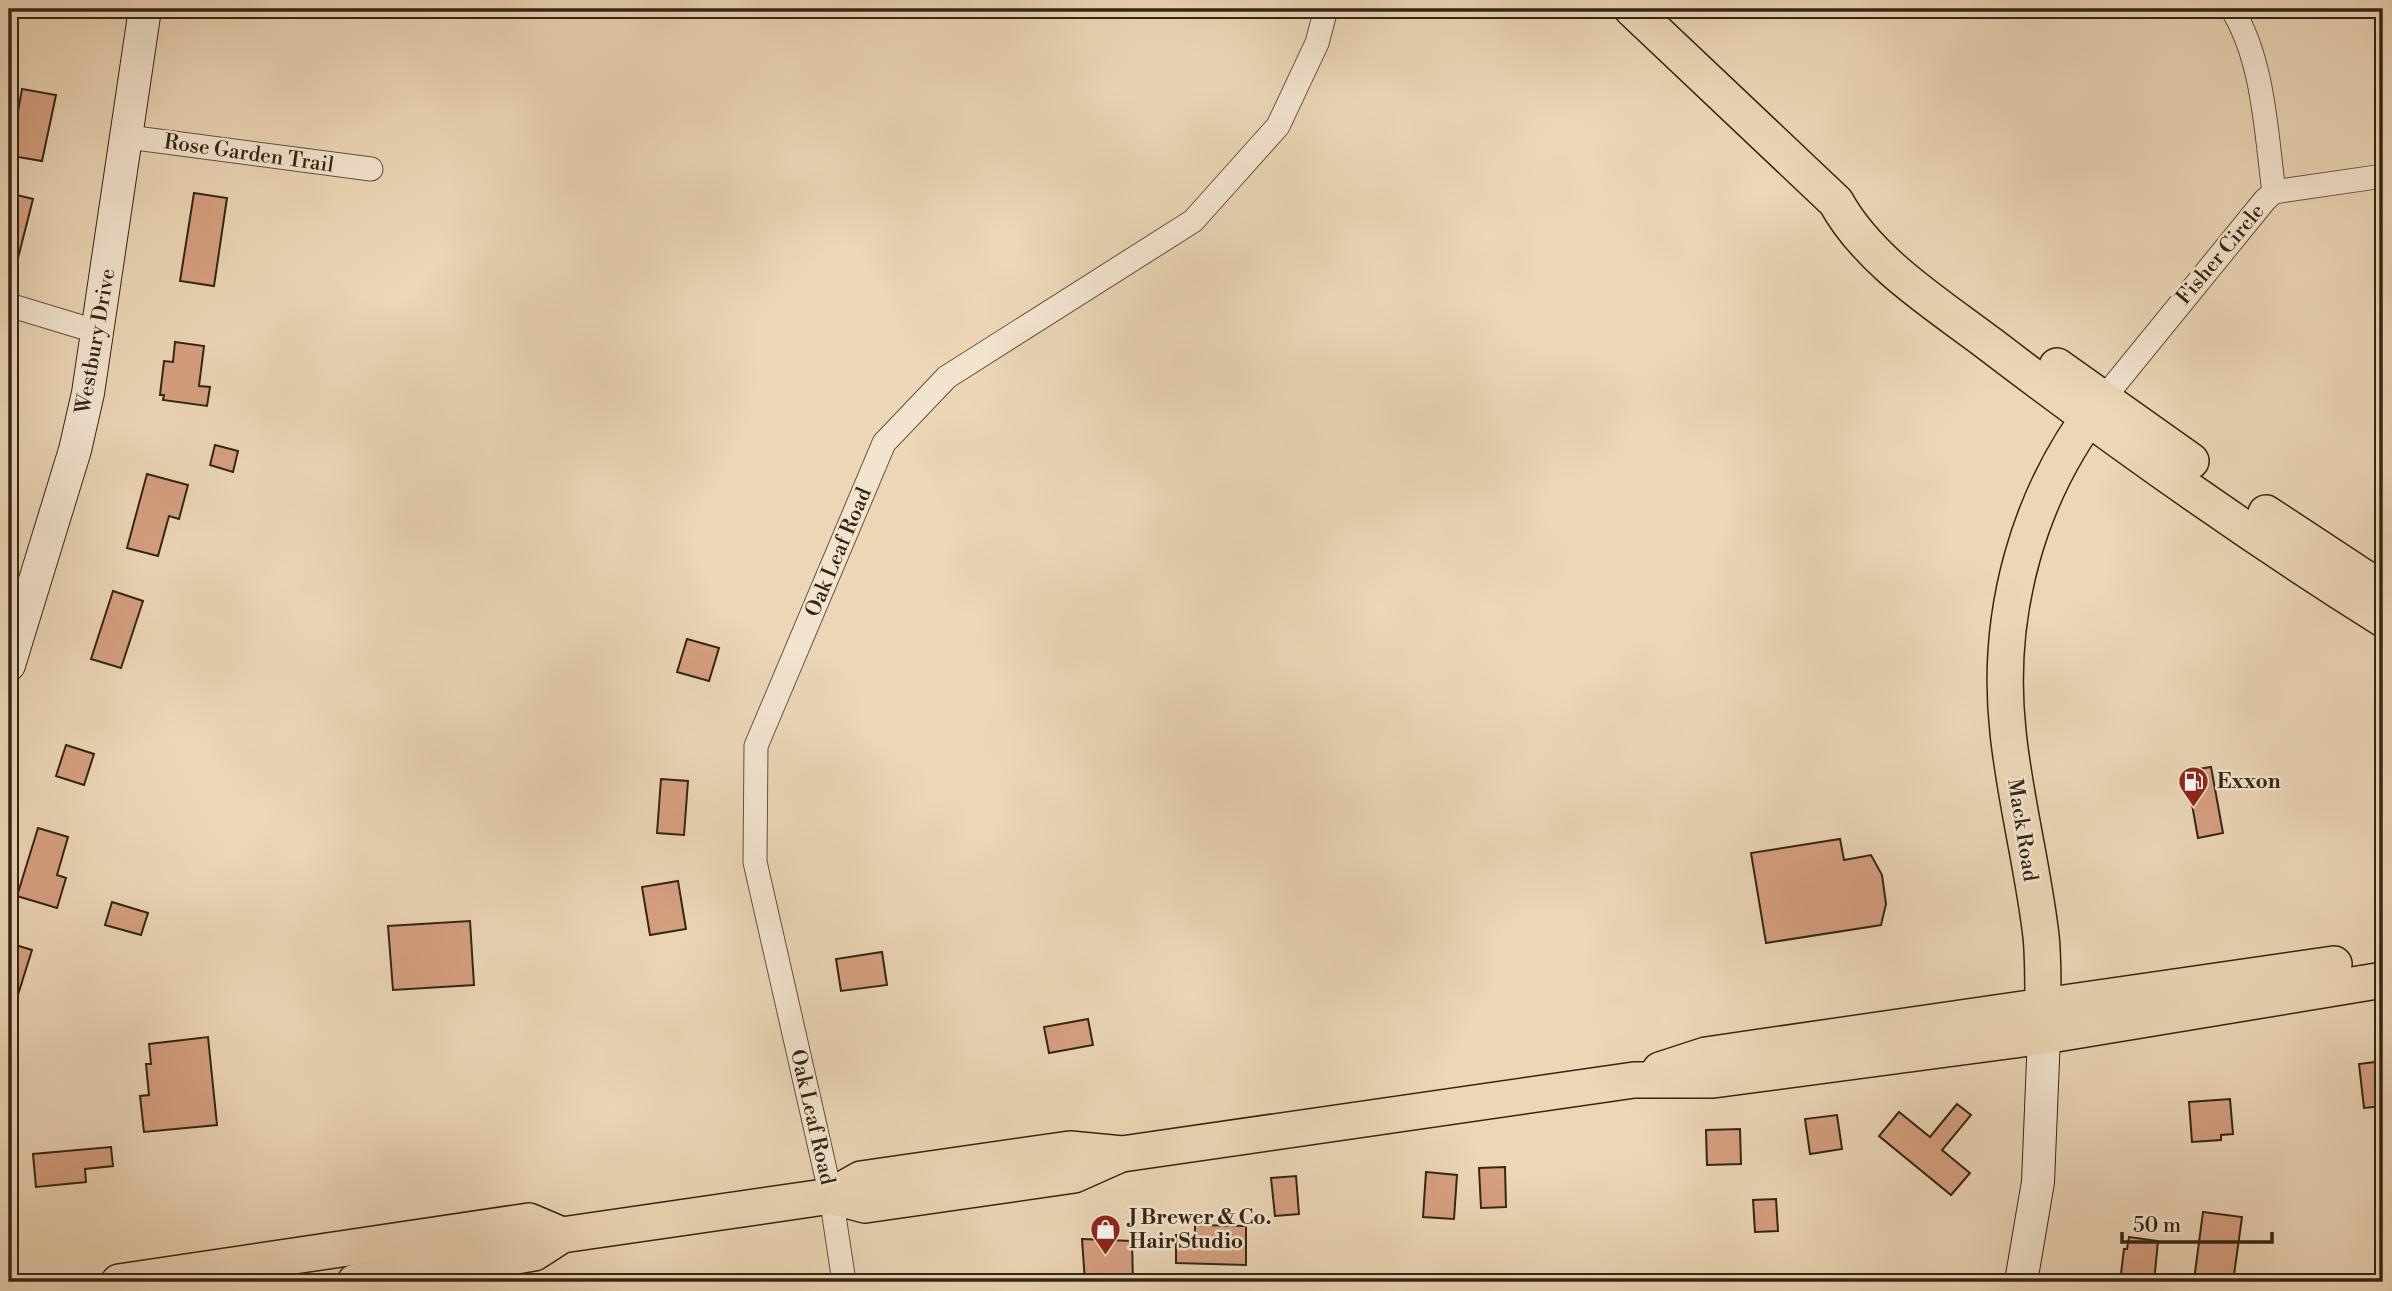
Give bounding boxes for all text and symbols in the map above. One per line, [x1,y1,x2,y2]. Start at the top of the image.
street label: Rose Garden Trail [162,129,335,179]
street label: Fisher Circle [2171,199,2270,310]
street label: Westbury Drive [70,266,122,417]
street label: Oak Leaf Road [800,484,878,621]
fuel station icon: Exxon [2177,764,2211,808]
place label: Exxon [2217,769,2281,795]
street label: Mack Road [2001,777,2043,884]
street label: Oak Leaf Road [784,1047,840,1187]
scale bar [2122,1200,2273,1244]
place label: J Brewer & Co. Hair Studio [1126,1205,1271,1255]
shop icon: J Brewer & Co. Hair Studio [1089,1212,1123,1256]
text: 50 m [2133,1213,2181,1239]

